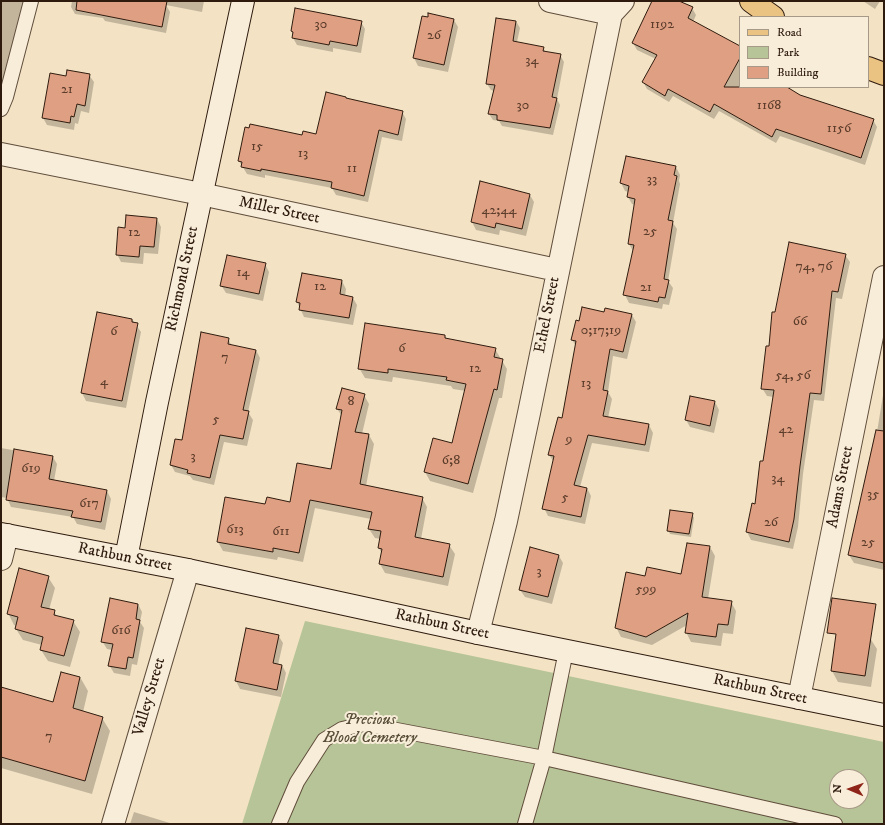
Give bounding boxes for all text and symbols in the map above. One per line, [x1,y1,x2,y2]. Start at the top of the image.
legend [739,16,869,88]
house number: 30 [315,17,327,33]
house number: 1192 [650,17,674,33]
text: Road [777,25,802,40]
house number: 26 [427,28,441,44]
text: Park [777,45,799,60]
house number: 34 [525,53,539,69]
text: Building [777,65,818,80]
house number: 21 [61,82,73,98]
house number: 30 [517,98,529,114]
house number: 1168 [757,98,781,114]
house number: 1156 [827,121,851,137]
house number: 15 [251,139,263,155]
house number: 13 [298,146,308,162]
house number: 11 [347,161,357,177]
house number: 33 [647,172,657,188]
street label: Miller Street [237,193,321,229]
house number: 42;44 [481,203,517,219]
street label: Richmond Street [162,224,204,334]
house number: 25 [643,224,657,240]
house number: 12 [128,225,140,241]
house number: 74, 76 [796,259,832,275]
house number: 14 [236,265,250,281]
street label: Ethel Street [531,275,565,355]
house number: 12 [314,279,326,295]
house number: 21 [640,280,652,296]
house number: 66 [793,314,807,330]
house number: 0;17;19 [581,323,621,339]
house number: 6 [110,324,118,340]
house number: 6 [398,341,406,357]
house number: 7 [221,350,229,366]
house number: 12 [469,361,481,377]
house number: 54, 56 [775,368,811,384]
house number: 4 [100,374,108,390]
house number: 13 [581,376,591,392]
house number: 8 [347,394,355,410]
house number: 5 [213,412,219,428]
house number: 42 [779,422,793,438]
house number: 9 [566,432,572,448]
street label: Adams Street [824,444,858,530]
house number: 3 [190,449,196,465]
house number: 6;8 [442,453,460,469]
house number: 619 [21,461,41,477]
house number: 34 [771,471,785,487]
house number: 35 [867,487,879,503]
house number: 5 [562,490,568,506]
house number: 617 [79,496,99,512]
house number: 26 [764,515,778,531]
house number: 613 [226,522,244,538]
house number: 611 [272,524,290,540]
house number: 25 [861,535,875,551]
street label: Rathbun Street [76,539,174,577]
house number: 3 [536,564,542,580]
house number: 599 [636,582,656,598]
street label: Rathbun Street [393,606,491,644]
house number: 616 [111,623,131,639]
street label: Valley Street [130,655,170,739]
street label: Rathbun Street [711,671,809,709]
park label: Precious Blood Cemetery [323,711,417,749]
house number: 7 [45,729,53,745]
north arrow [829,769,869,809]
text: N [831,784,845,793]

